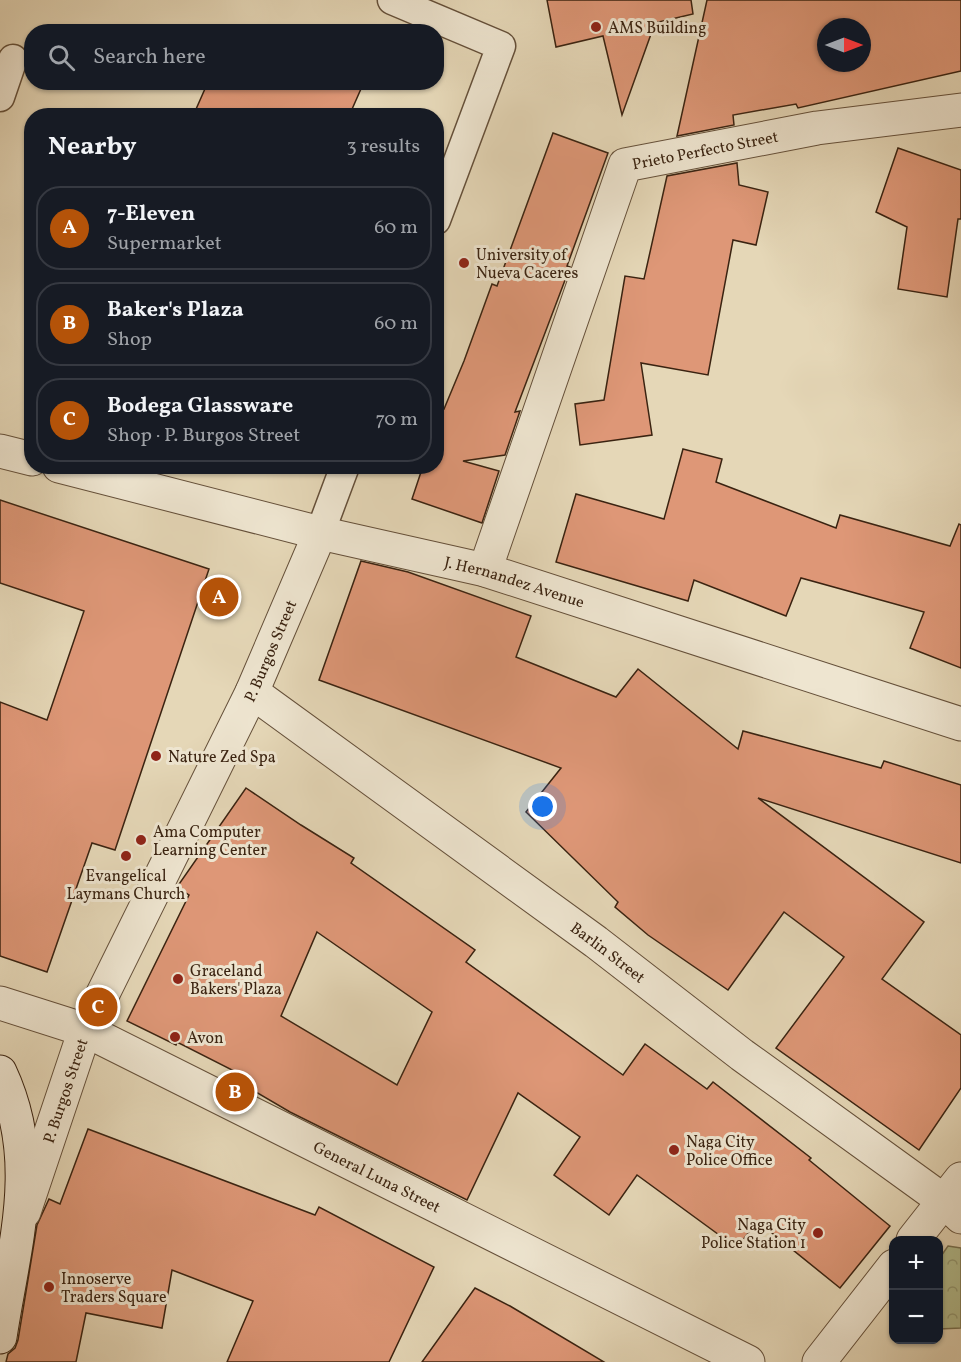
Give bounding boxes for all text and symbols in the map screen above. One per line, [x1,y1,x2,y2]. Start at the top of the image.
place label: AMS Building [608,18,706,40]
north arrow [817,18,871,72]
marker: AMS Building [589,20,603,34]
search box [24,24,444,90]
icon: search [45,41,78,74]
text: Search here [93,42,206,73]
street label: Prieto Perfecto Street [630,127,781,176]
text: Nearby [48,129,137,165]
text: 3 results [346,133,420,161]
text: 7-Eleven [107,199,195,230]
text: A [62,214,77,242]
text: 60 m [374,214,418,242]
text: Supermarket [107,230,222,258]
place label: University of Nueva Caceres [476,245,578,285]
marker: University of Nueva Caceres [457,256,471,270]
text: Baker's Plaza [107,295,244,326]
text: B [63,310,76,338]
text: 60 m [374,310,418,338]
text: Shop [107,326,152,354]
text: Bodega Glassware [107,391,293,422]
text: C [63,406,76,434]
text: 70 m [375,406,418,434]
text: Shop · P. Burgos Street [107,422,300,450]
street label: J. Hernandez Avenue [442,552,587,614]
pin: A [200,574,238,620]
street label: P. Burgos Street [240,597,303,706]
place label: Nature Zed Spa [168,747,276,769]
marker: Nature Zed Spa [149,749,163,763]
your location [528,792,557,821]
place label: Ama Computer Learning Center [153,822,267,862]
marker: Ama Computer Learning Center [134,833,148,847]
marker: Evangelical Laymans Church [119,849,133,863]
place label: Evangelical Laymans Church [67,866,185,906]
street label: Barlin Street [565,918,649,989]
place label: Graceland Bakers' Plaza [190,961,282,1001]
marker: Graceland Bakers' Plaza [171,972,185,986]
pin: C [78,984,118,1030]
place label: Avon [187,1028,224,1050]
marker: Avon [168,1030,182,1044]
street label: P. Burgos Street [39,1036,94,1147]
pin: B [216,1070,254,1114]
place label: Naga City Police Office [686,1132,773,1172]
street label: General Luna Street [309,1137,444,1219]
marker: Naga City Police Office [667,1143,681,1157]
place label: Naga City Police Station 1 [701,1215,806,1255]
marker: Naga City Police Station 1 [811,1226,825,1240]
map controls [889,1236,943,1344]
button: + [889,1236,943,1290]
place label: Innoserve Traders Square [61,1269,167,1309]
marker: Innoserve Traders Square [42,1280,56,1294]
button: − [889,1290,943,1344]

